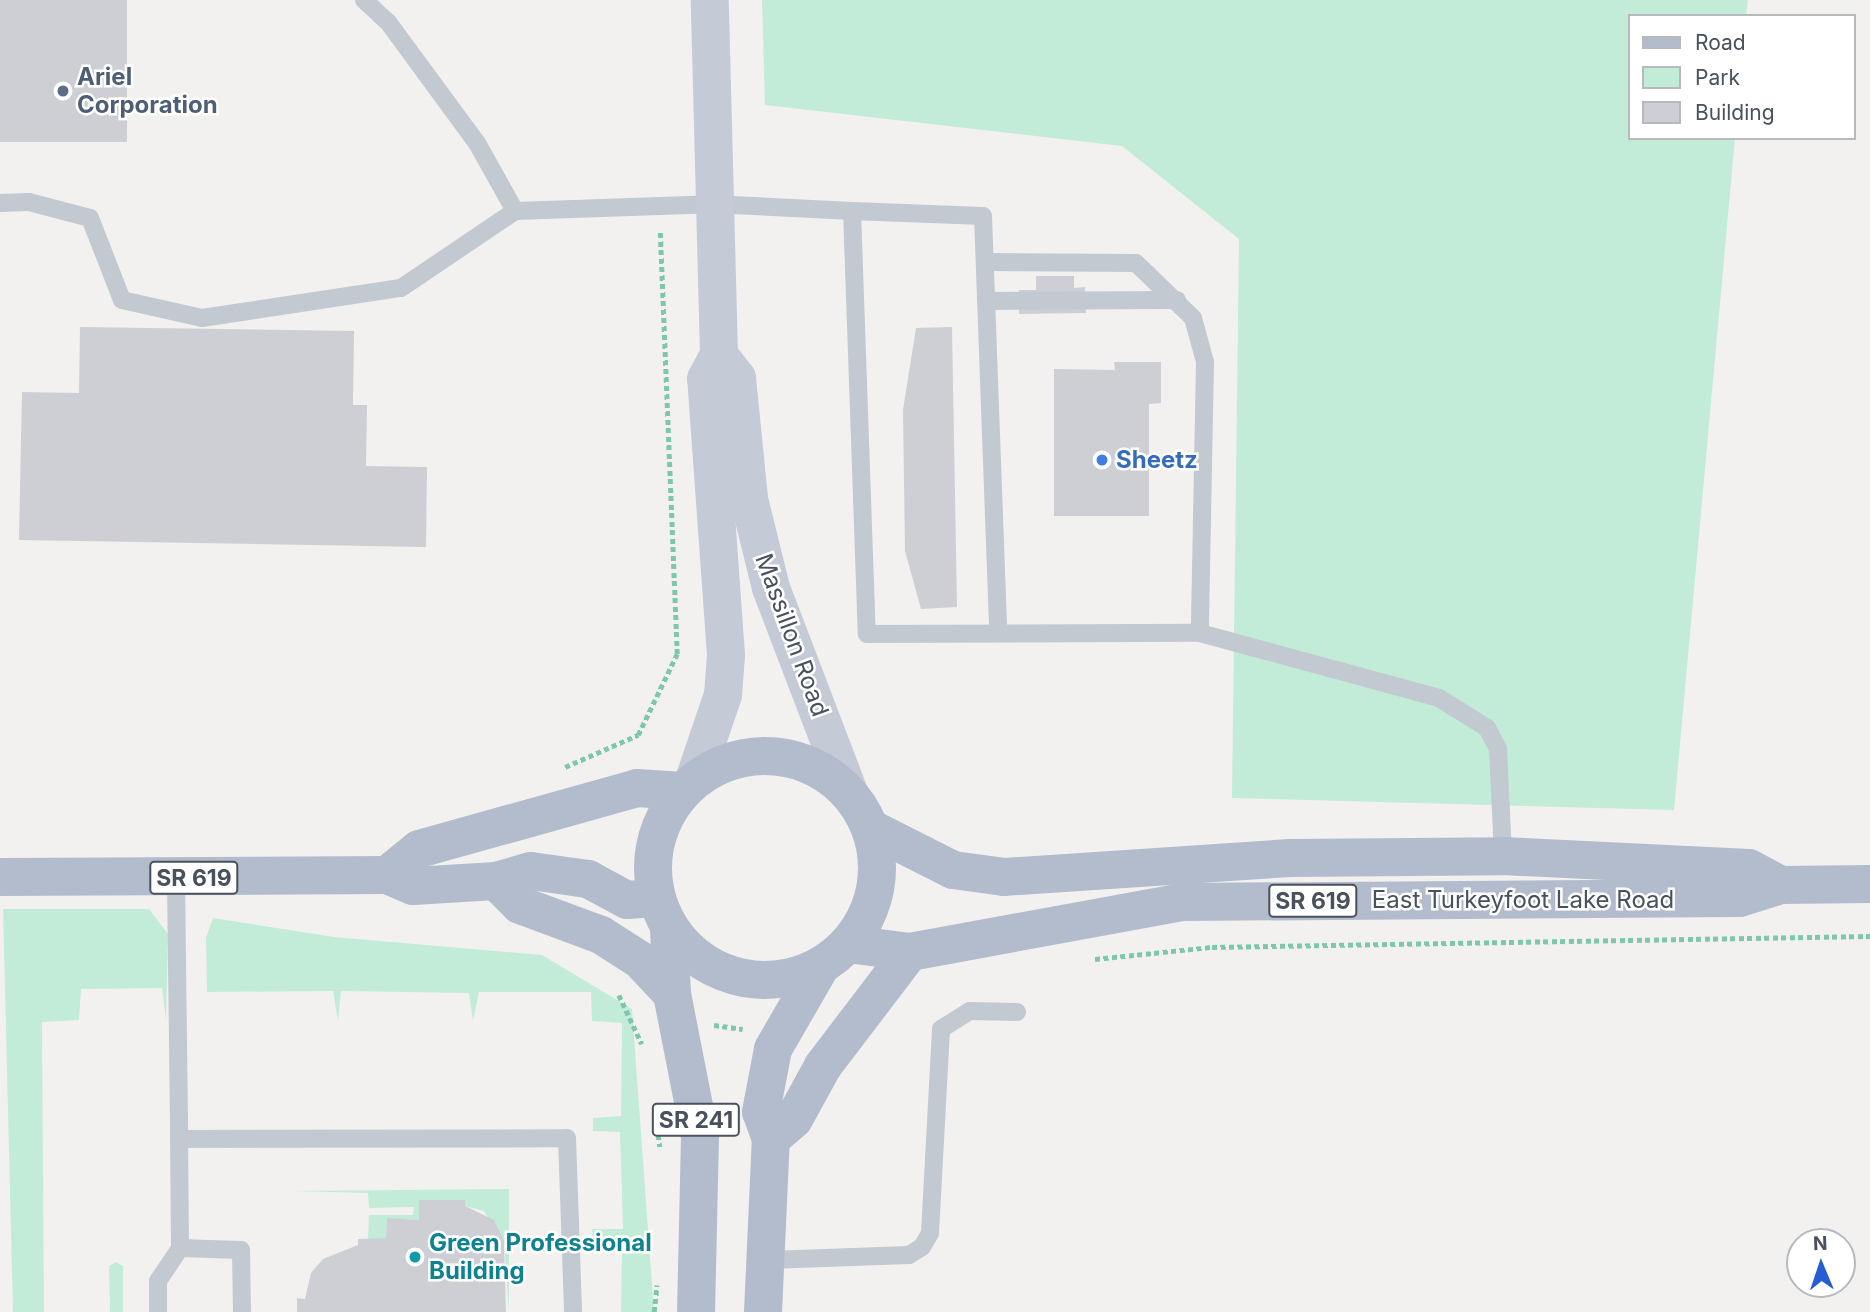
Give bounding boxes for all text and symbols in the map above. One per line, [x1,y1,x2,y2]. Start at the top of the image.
legend [1629,14,1856,140]
text: Road [1695,30,1746,55]
place label: Ariel Corporation [77,63,218,119]
text: Park [1695,65,1740,90]
marker: Ariel Corporation [55,83,71,99]
text: Building [1695,100,1775,125]
place label: Sheetz [1116,446,1198,474]
marker: Sheetz [1094,452,1110,468]
street label: Massillon Road [749,550,835,720]
road number: SR 619 [148,858,240,898]
road number: SR 619 [1268,882,1358,920]
street label: East Turkeyfoot Lake Road [1372,886,1674,914]
road number: SR 241 [650,1100,742,1140]
north arrow [1786,1228,1856,1298]
place label: Green Professional Building [429,1229,652,1285]
text: N [1813,1232,1828,1255]
marker: Green Professional Building [407,1249,423,1265]

